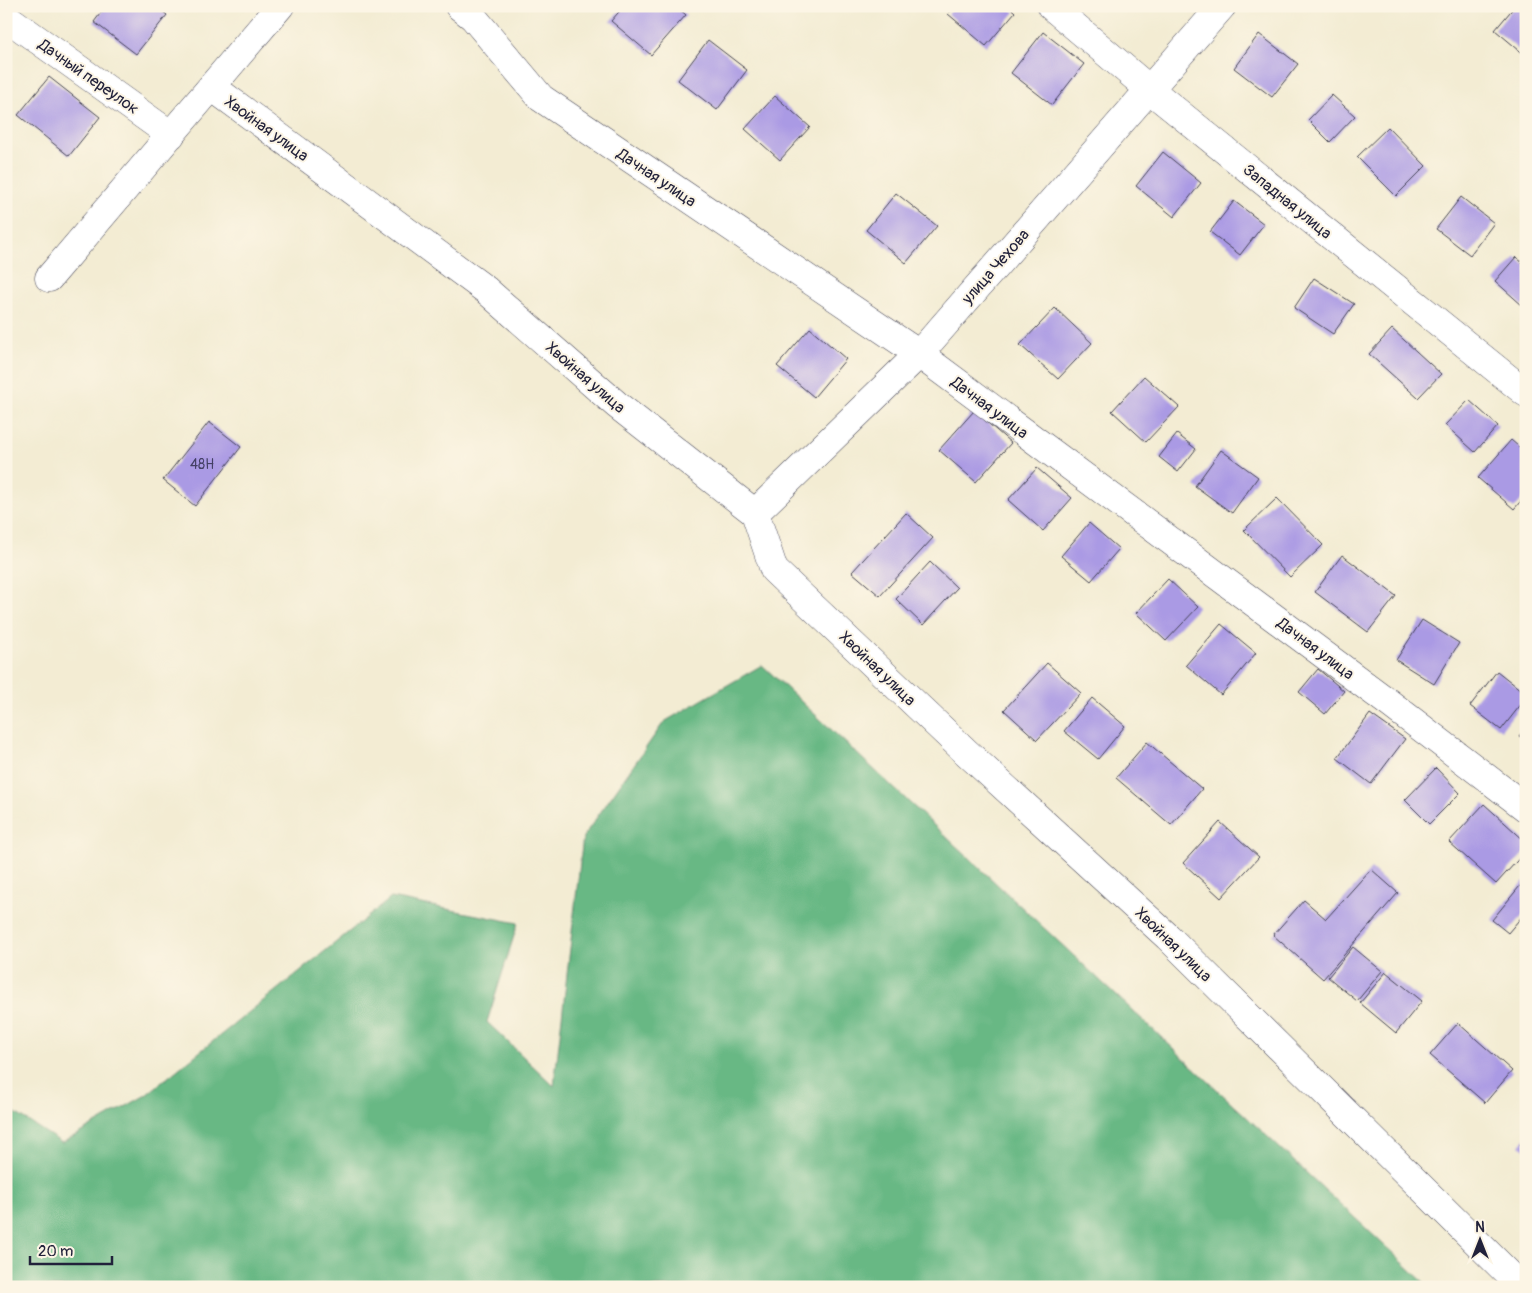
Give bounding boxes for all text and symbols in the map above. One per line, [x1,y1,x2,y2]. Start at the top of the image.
street label: Дачный переулок [33,34,143,119]
street label: Хвойная улица [220,92,312,166]
street label: Дачная улица [612,143,700,212]
street label: Западная улица [1239,160,1336,244]
street label: улица Чехова [957,225,1034,309]
street label: Хвойная улица [541,338,629,418]
street label: Дачная улица [946,372,1032,443]
house number: 48Н [190,456,214,473]
street label: Дачная улица [1272,613,1358,684]
street label: Хвойная улица [835,627,920,710]
street label: Хвойная улица [1131,903,1216,986]
north arrow [1454,1216,1504,1266]
text: N [1475,1219,1485,1236]
scale bar [30,1233,112,1265]
text: 20 m [38,1242,73,1261]

